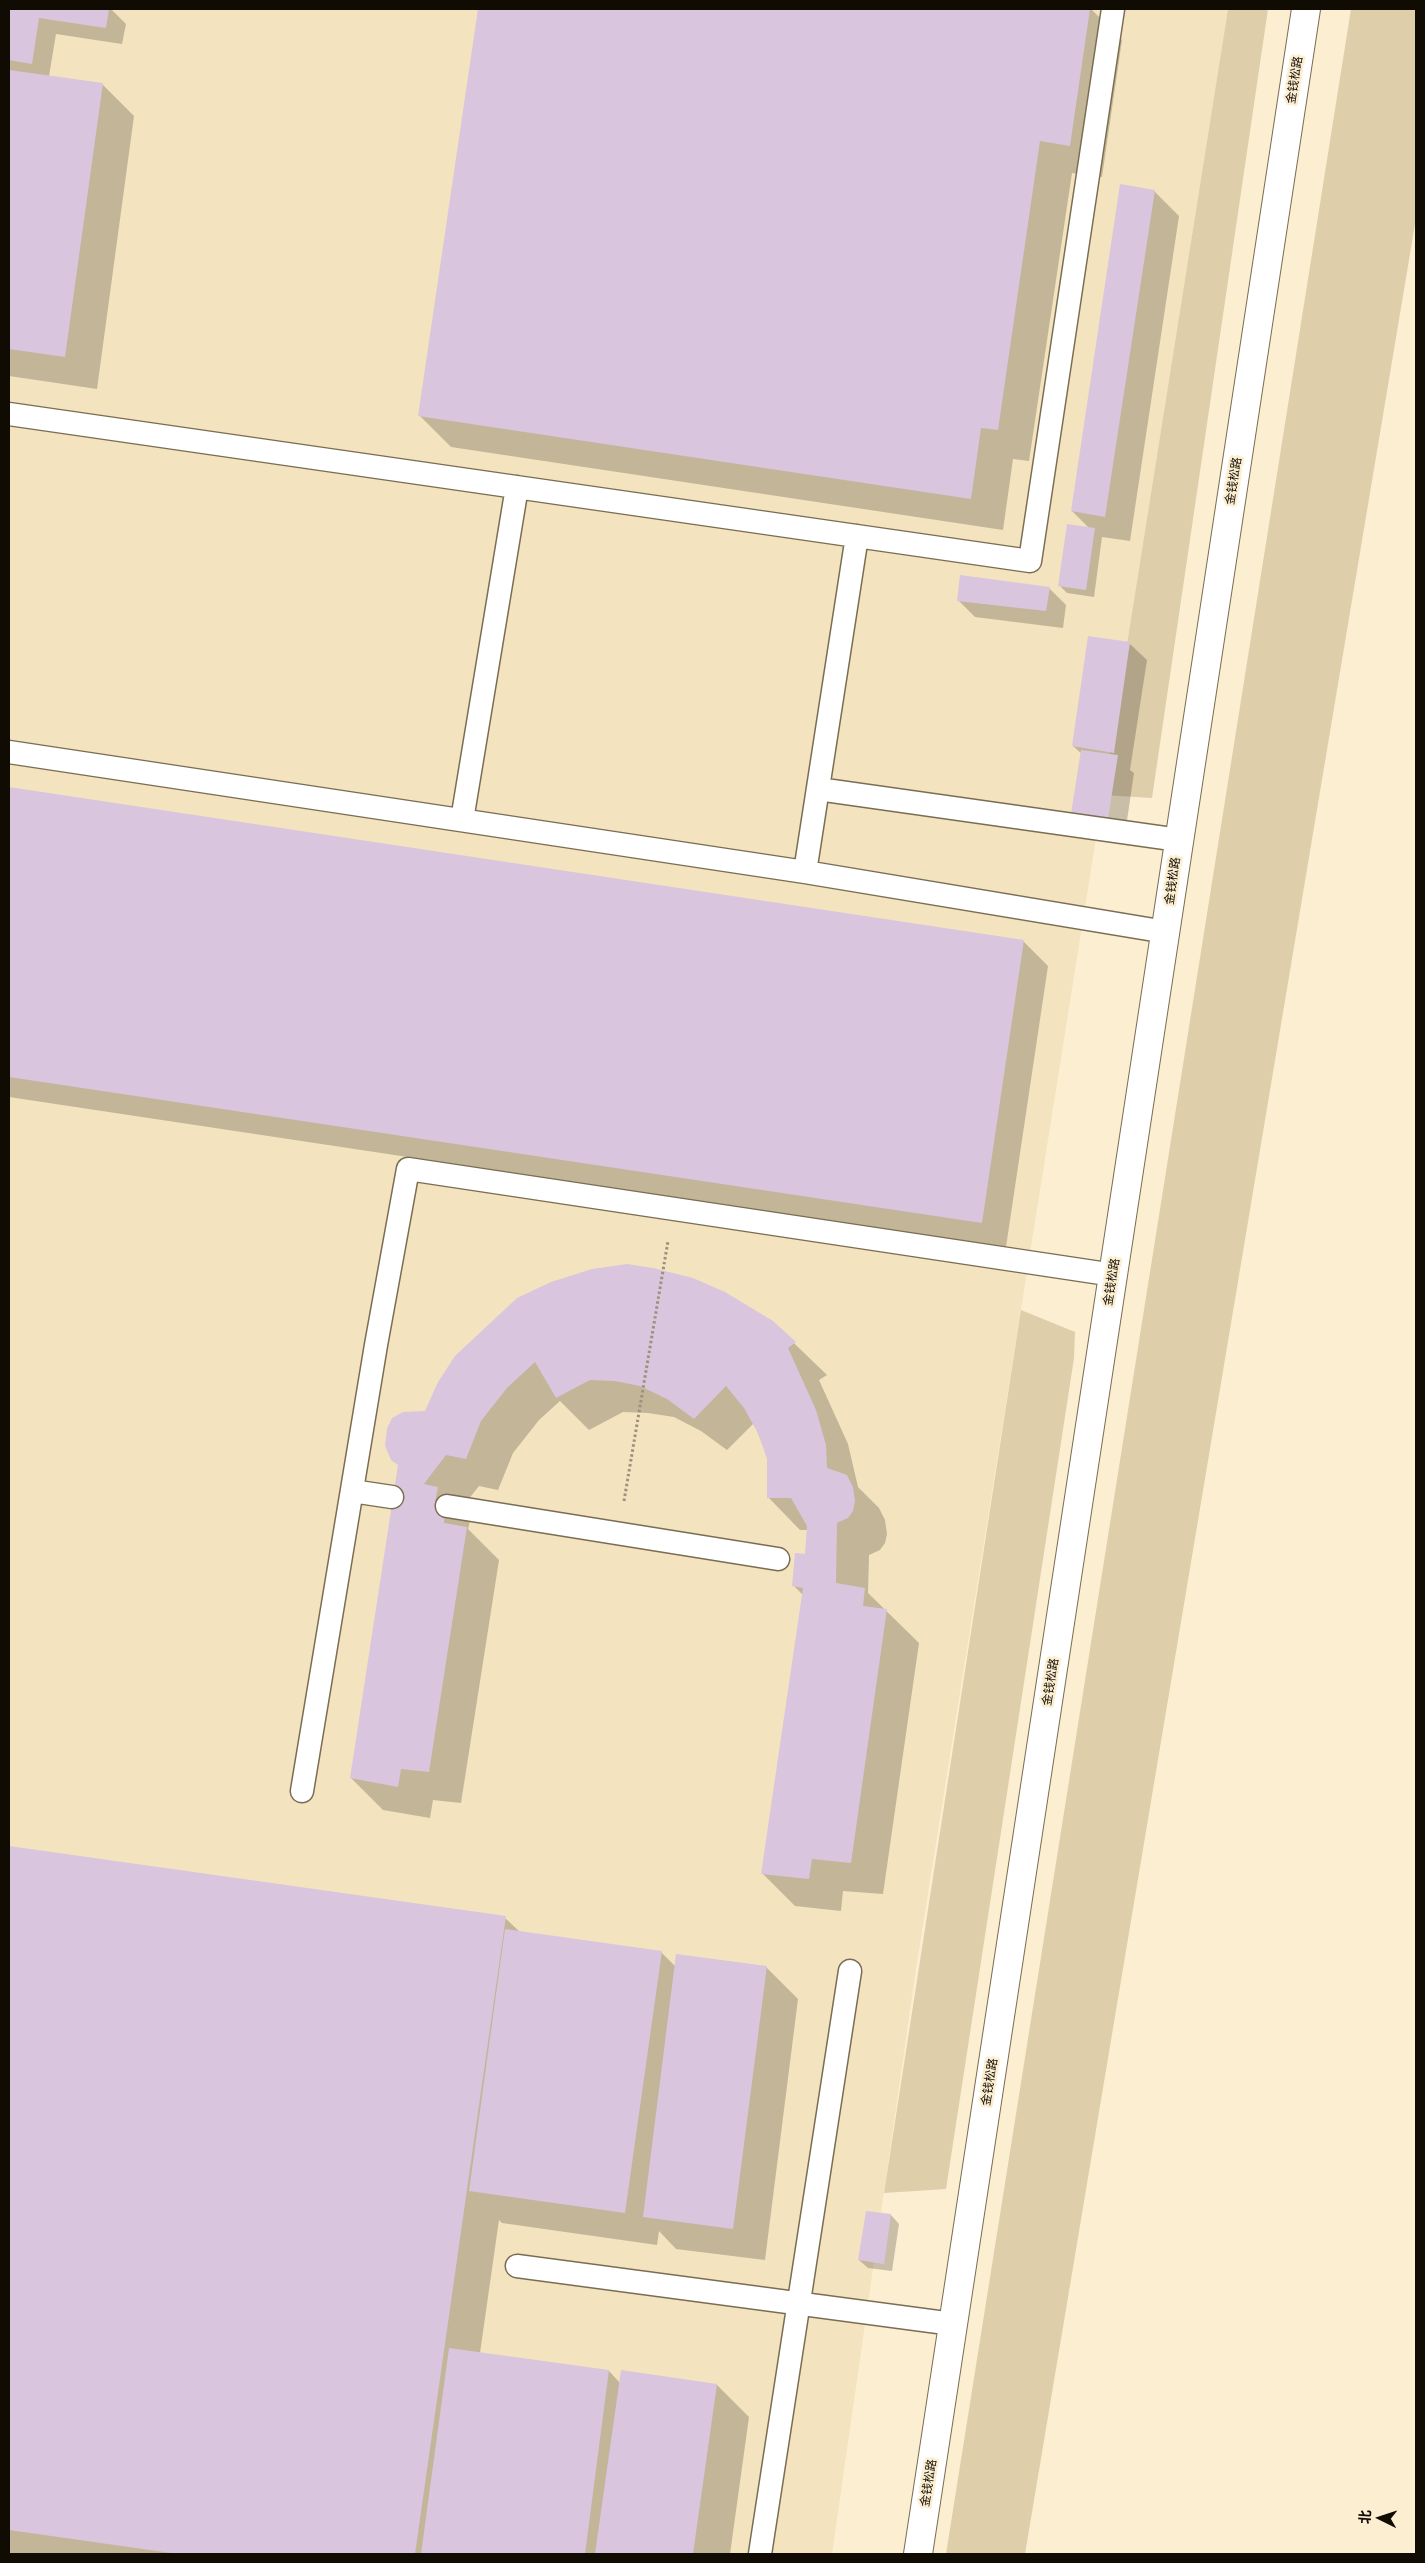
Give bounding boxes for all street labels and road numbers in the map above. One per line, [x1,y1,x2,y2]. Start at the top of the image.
street label: 金钱松路 [1284,55,1306,105]
street label: 金钱松路 [1223,456,1245,506]
street label: 金钱松路 [1163,856,1183,906]
street label: 金钱松路 [1101,1257,1123,1307]
street label: 金钱松路 [1040,1657,1062,1707]
street label: 金钱松路 [979,2057,1001,2107]
street label: 金钱松路 [918,2458,940,2508]

